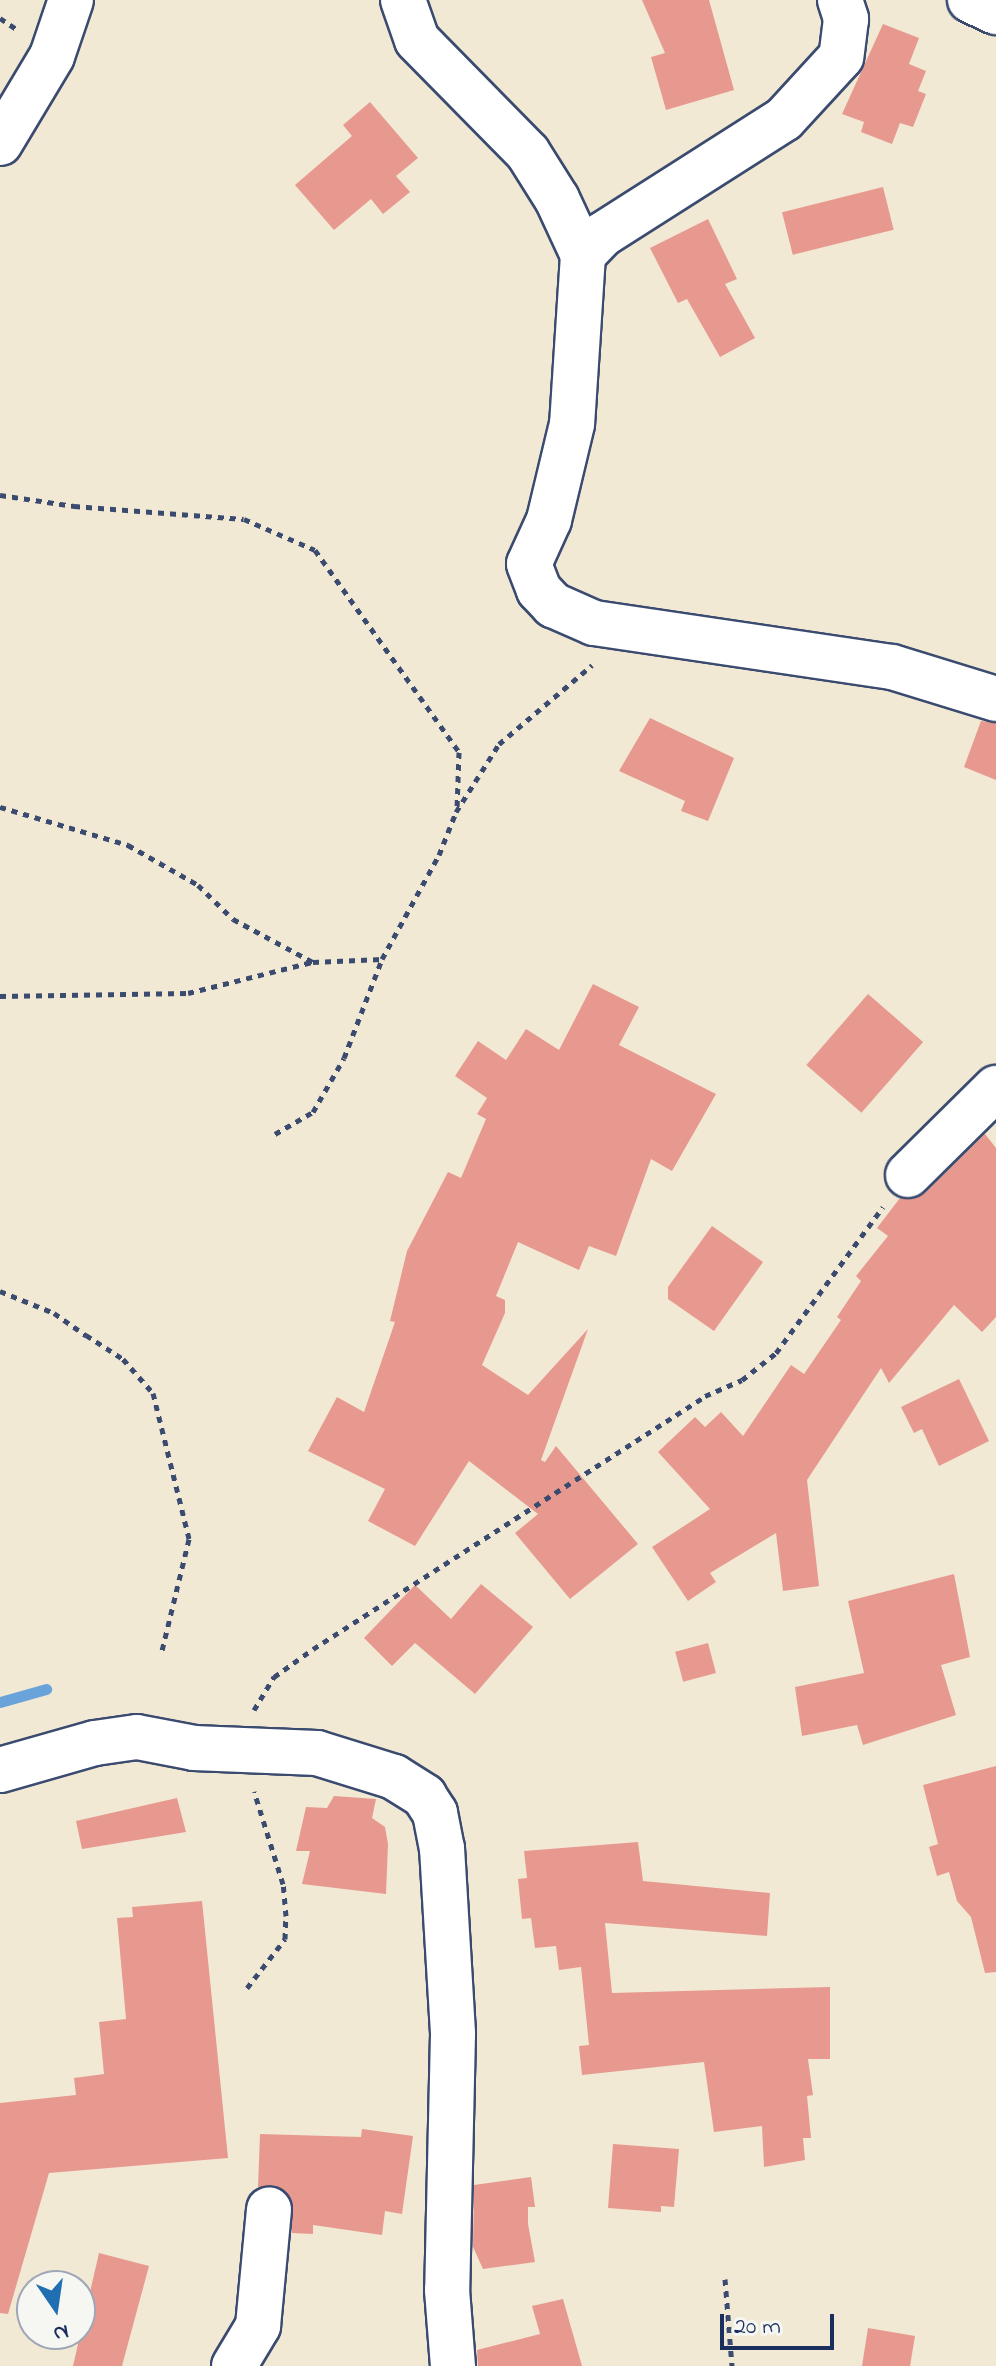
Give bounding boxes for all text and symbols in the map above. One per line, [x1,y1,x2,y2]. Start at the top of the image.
north arrow [16,2270,96,2350]
scale bar [724,2298,838,2348]
text: 20 m [734,2310,781,2345]
text: N [50,2314,72,2349]

